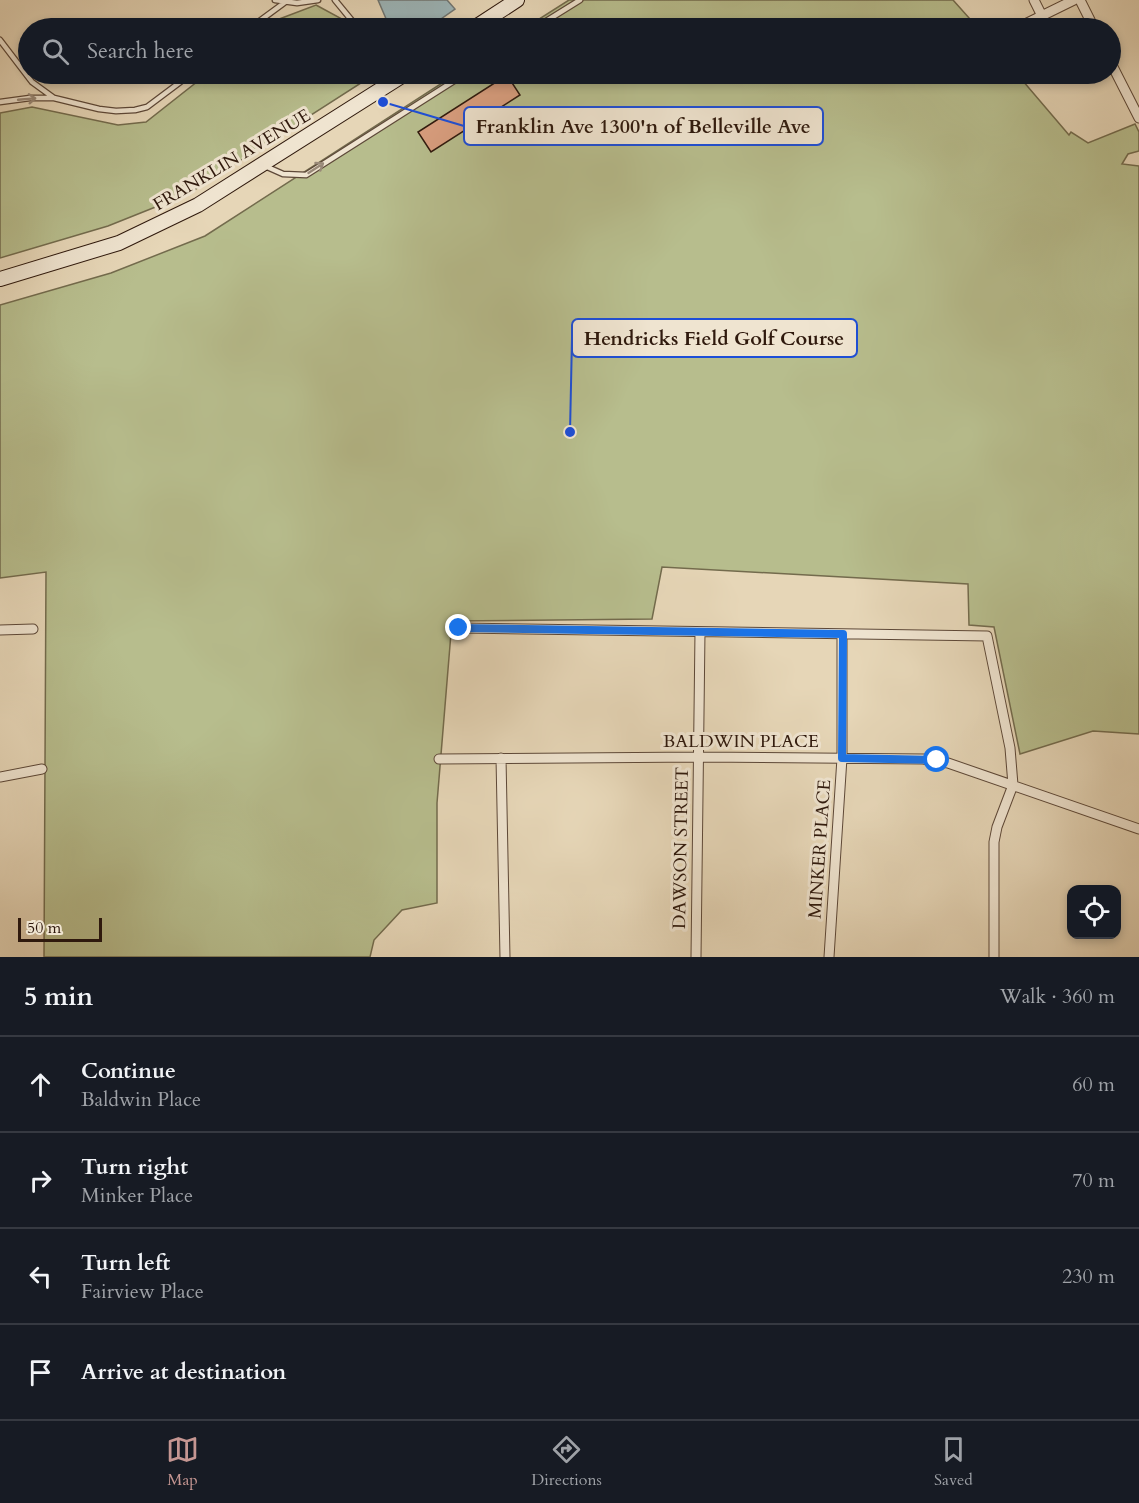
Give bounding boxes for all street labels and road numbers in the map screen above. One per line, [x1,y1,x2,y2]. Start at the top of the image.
street label: FRANKLIN AVENUE [148,103,316,217]
street label: BALDWIN PLACE [663,729,819,754]
street label: DAWSON STREET [667,767,695,929]
street label: MINKER PLACE [803,779,837,919]

